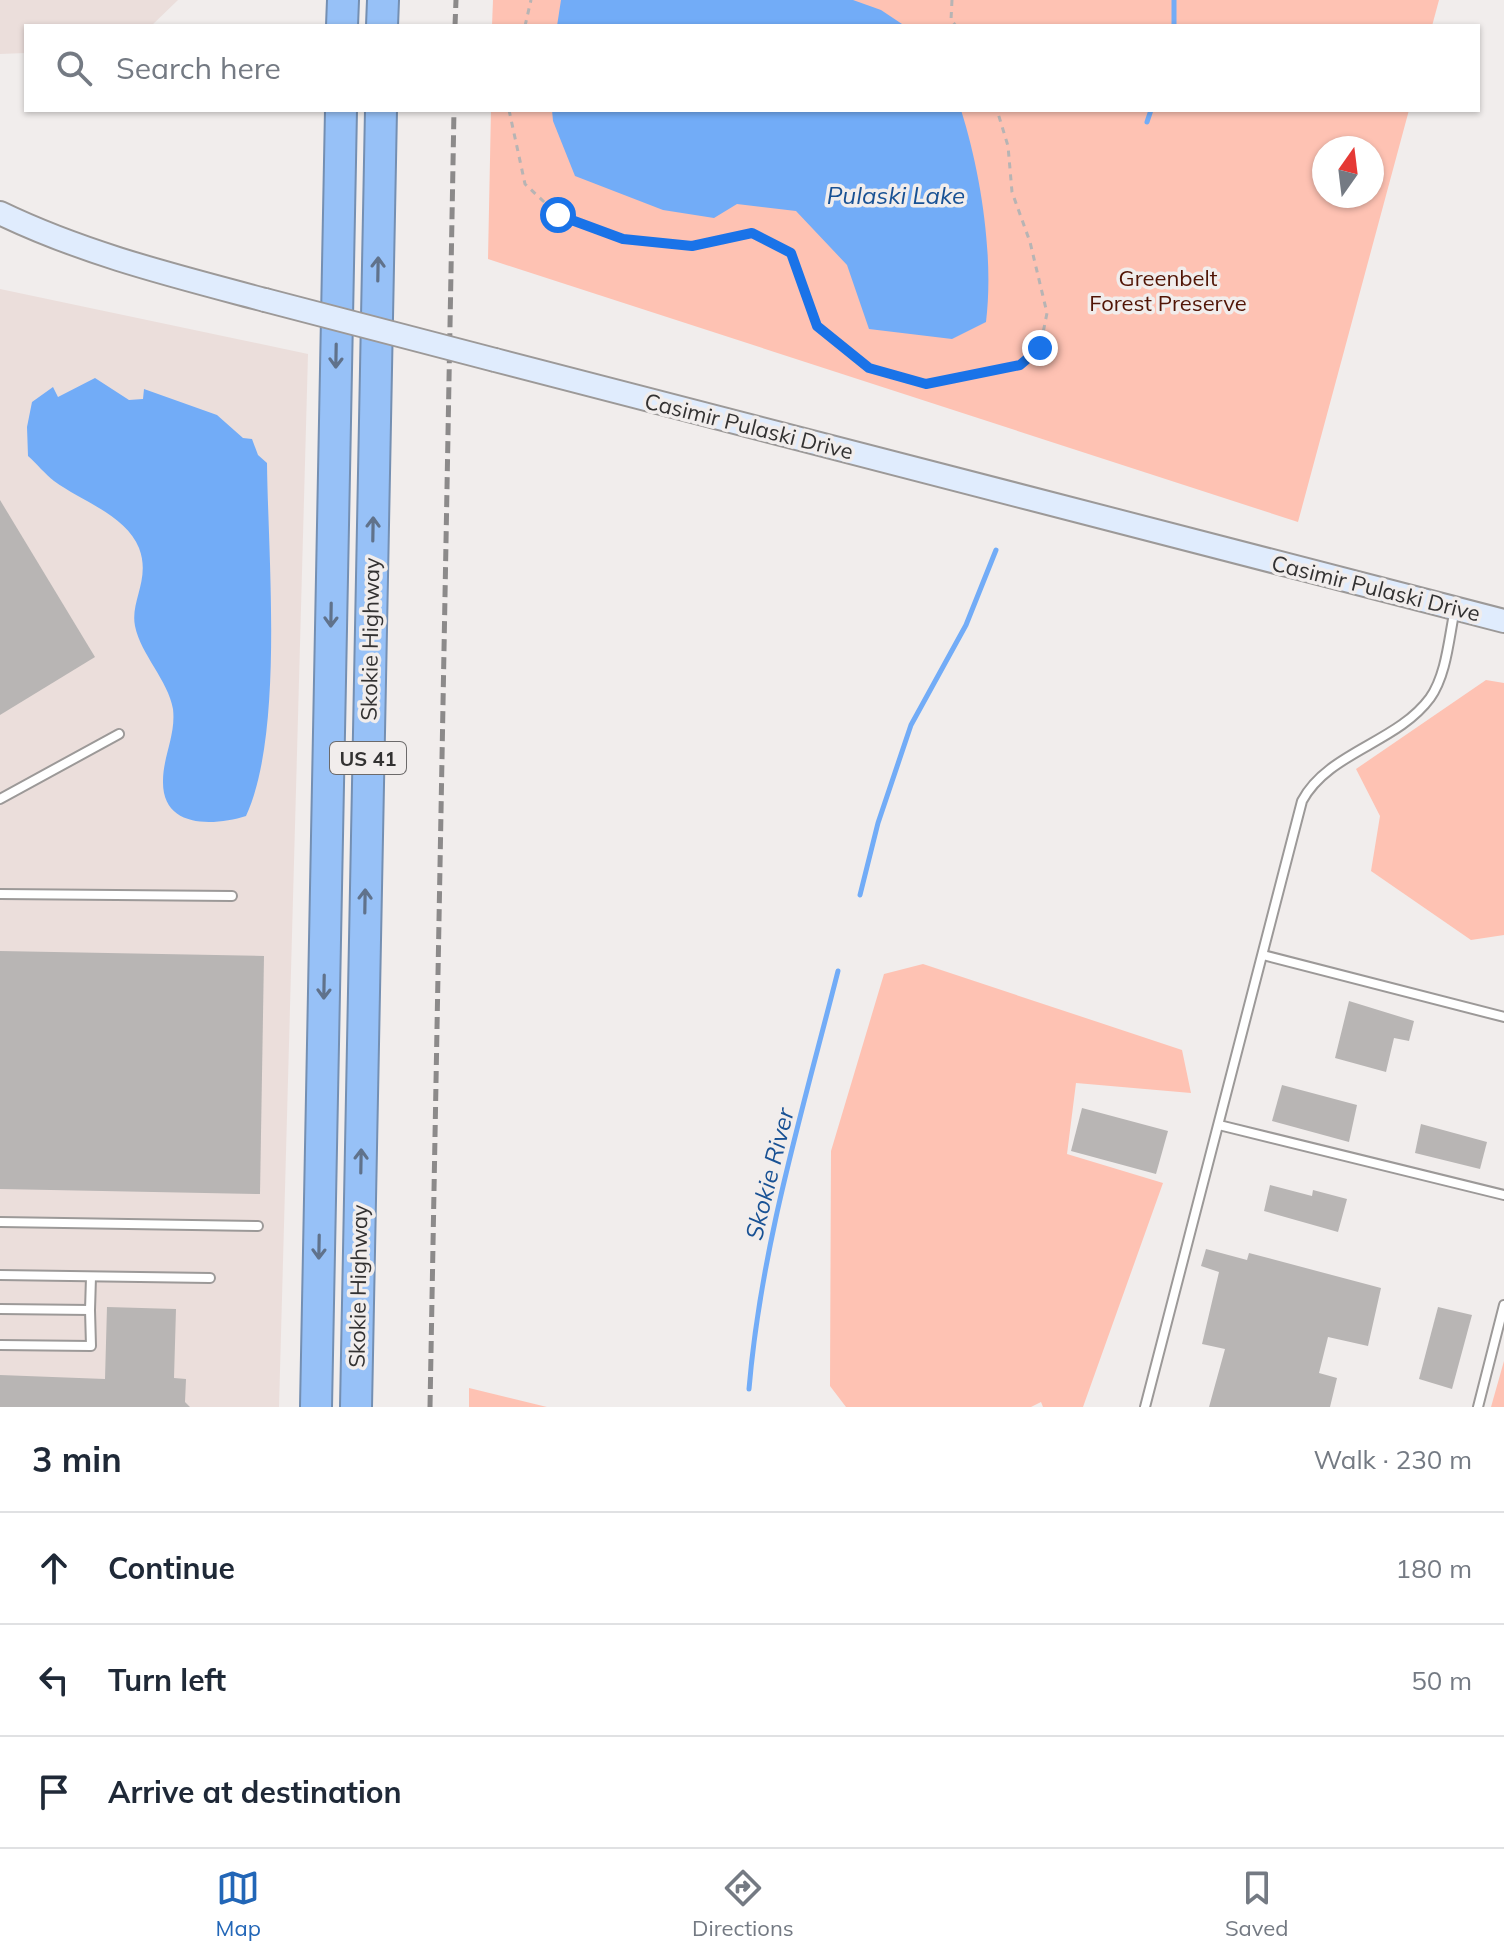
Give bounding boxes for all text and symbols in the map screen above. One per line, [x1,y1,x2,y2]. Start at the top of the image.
search box [24,24,1480,112]
icon: search [52,46,96,90]
text: Search here [116,49,281,87]
north arrow [1312,136,1384,208]
water label: Pulaski Lake [827,180,965,210]
route start [540,197,576,233]
one-way arrow [370,256,386,283]
park label: Greenbelt Forest Preserve [1089,264,1247,317]
route end [1022,330,1058,366]
one-way arrow [329,342,344,369]
street label: Casimir Pulaski Drive [642,387,856,465]
one-way arrow [365,516,380,543]
street label: Casimir Pulaski Drive [1269,549,1483,627]
street label: Skokie Highway [355,557,385,721]
one-way arrow [324,601,339,628]
road number: US 41 [330,742,406,774]
one-way arrow [358,888,373,915]
one-way arrow [316,973,332,1000]
water label: Skokie River [738,1104,800,1243]
one-way arrow [353,1148,368,1175]
street label: Skokie Highway [343,1204,373,1368]
one-way arrow [311,1233,327,1260]
text: 3 min [32,1438,122,1481]
text: Walk · 230 m [1313,1443,1472,1476]
icon: ahead [32,1546,76,1590]
text: Continue [108,1549,235,1587]
text: 180 m [1396,1552,1472,1585]
icon: left [32,1658,76,1702]
text: Turn left [108,1661,226,1699]
text: 50 m [1411,1664,1472,1697]
icon: arrive [32,1770,76,1814]
text: Arrive at destination [108,1773,402,1811]
tab: Map [216,1866,261,1942]
tab: Directions [692,1866,794,1942]
tab: Saved [1225,1866,1288,1942]

